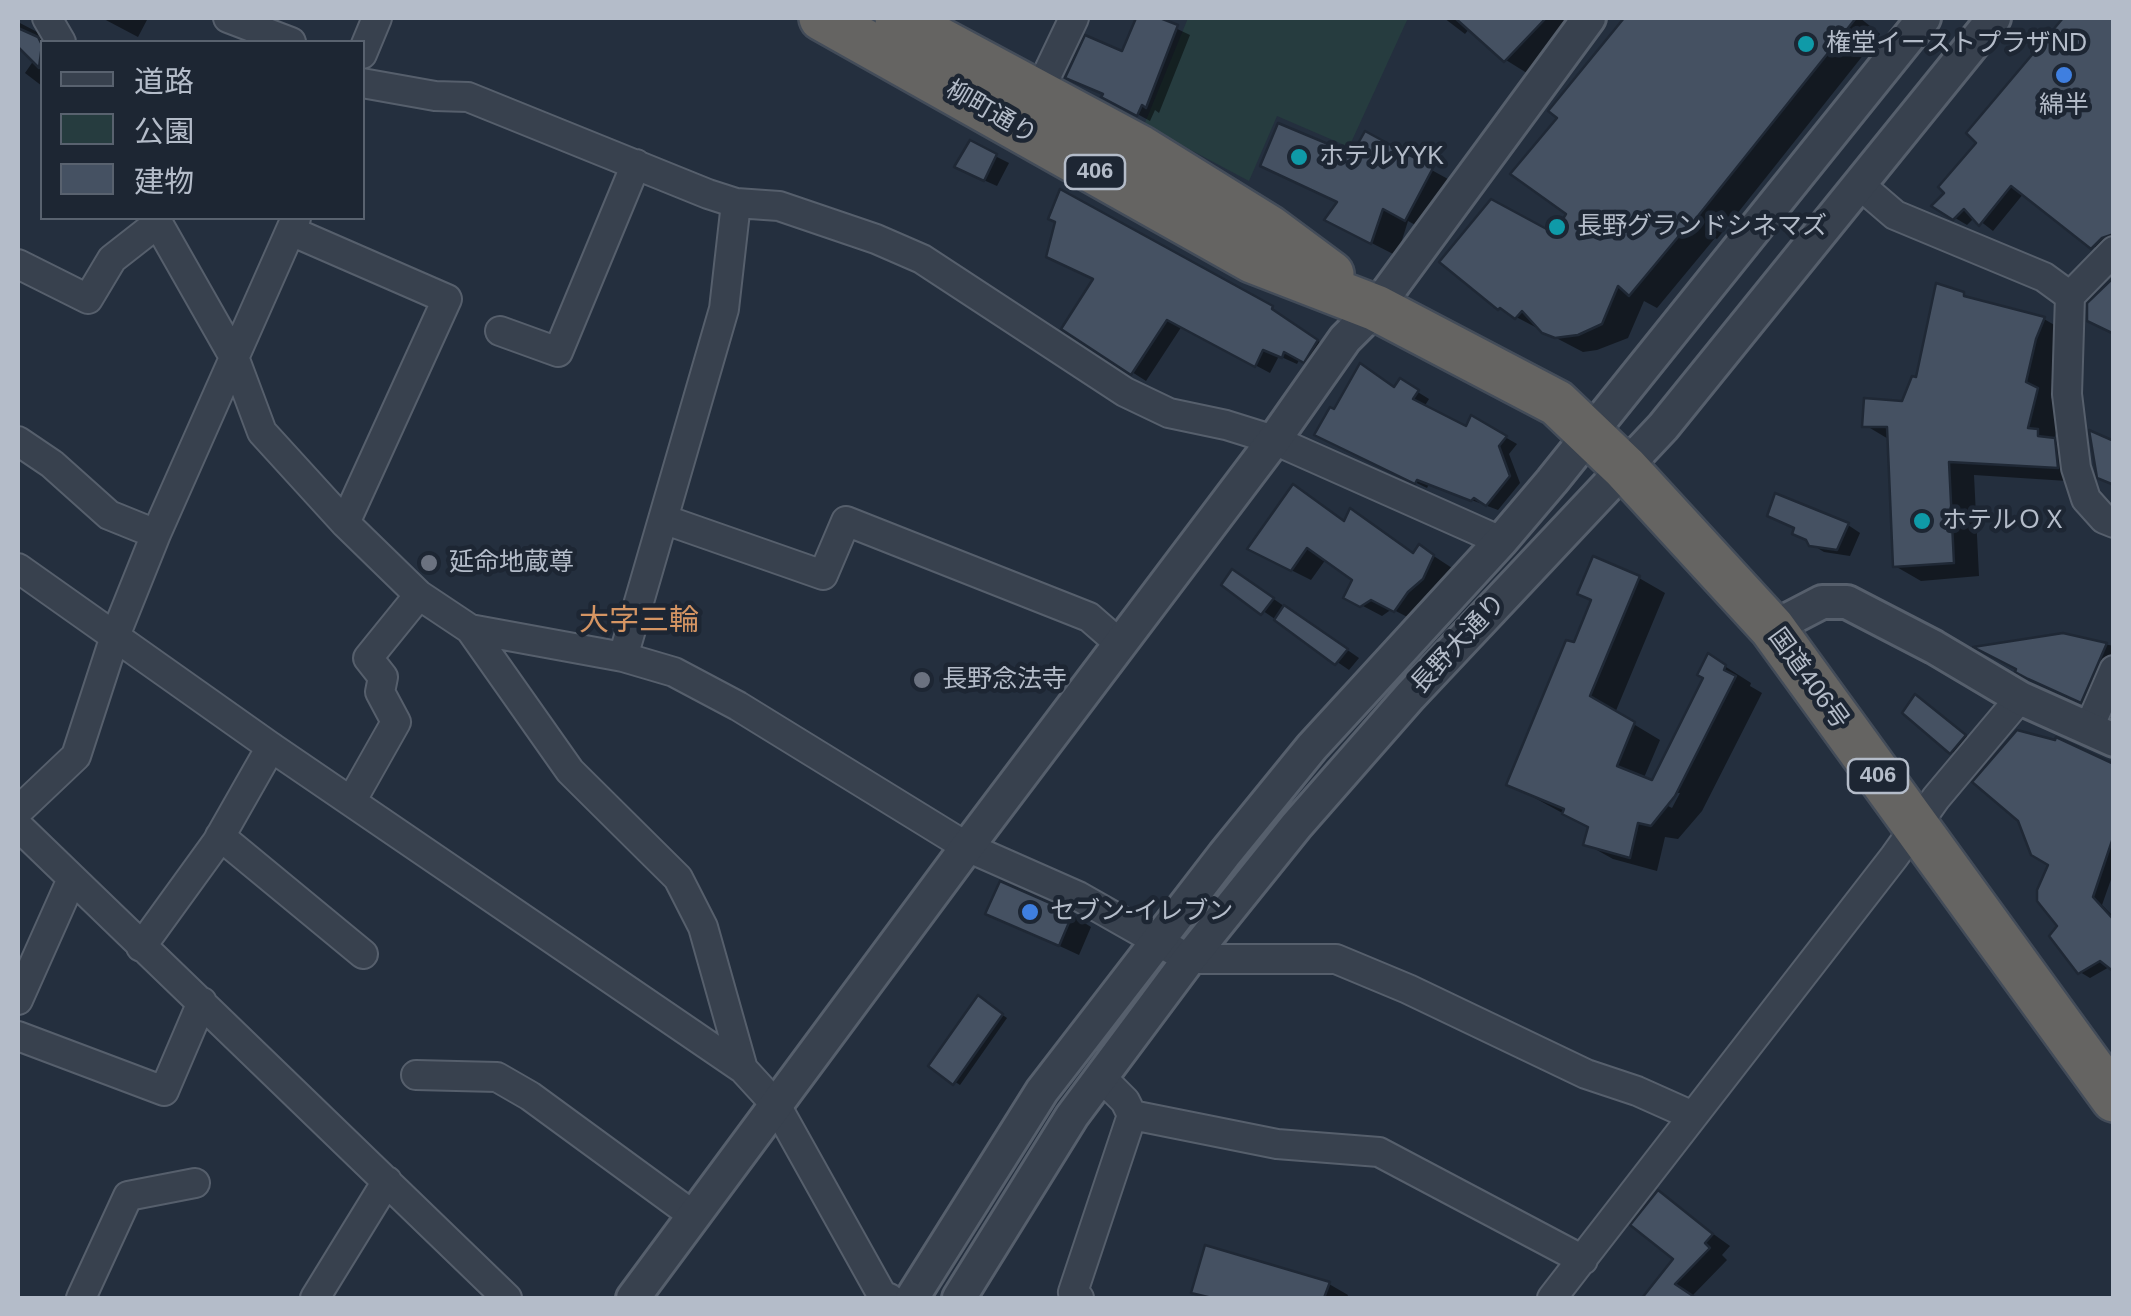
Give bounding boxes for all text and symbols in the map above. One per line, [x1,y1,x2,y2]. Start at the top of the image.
place label: 権堂イーストプラザND [1826,29,2087,59]
marker: 権堂イーストプラザND [1795,33,1817,55]
legend [40,40,365,220]
marker: 綿半 [2053,64,2075,86]
text: 道路 [134,65,194,98]
street label: 柳町通り [940,75,1042,151]
place label: 綿半 [2039,91,2089,121]
text: 公園 [134,115,194,148]
place label: ホテルYYK [1319,142,1444,172]
marker: ホテルYYK [1288,146,1310,168]
road number: 406 [1065,155,1125,189]
text: 建物 [134,165,194,198]
place label: 長野グランドシネマズ [1577,212,1827,242]
marker: 長野グランドシネマズ [1546,216,1568,238]
place label: ホテルＯＸ [1942,506,2067,536]
marker: ホテルＯＸ [1911,510,1933,532]
place label: 延命地蔵尊 [449,548,574,578]
marker: 延命地蔵尊 [418,552,440,574]
street label: 長野大通り [1405,588,1513,700]
district label: 大字三輪 [579,604,699,640]
street label: 国道406号 [1762,623,1854,735]
place label: 長野念法寺 [942,665,1067,695]
marker: 長野念法寺 [911,669,933,691]
road number: 406 [1848,759,1908,793]
place label: セブン-イレブン [1050,897,1233,927]
marker: セブン-イレブン [1019,901,1041,923]

